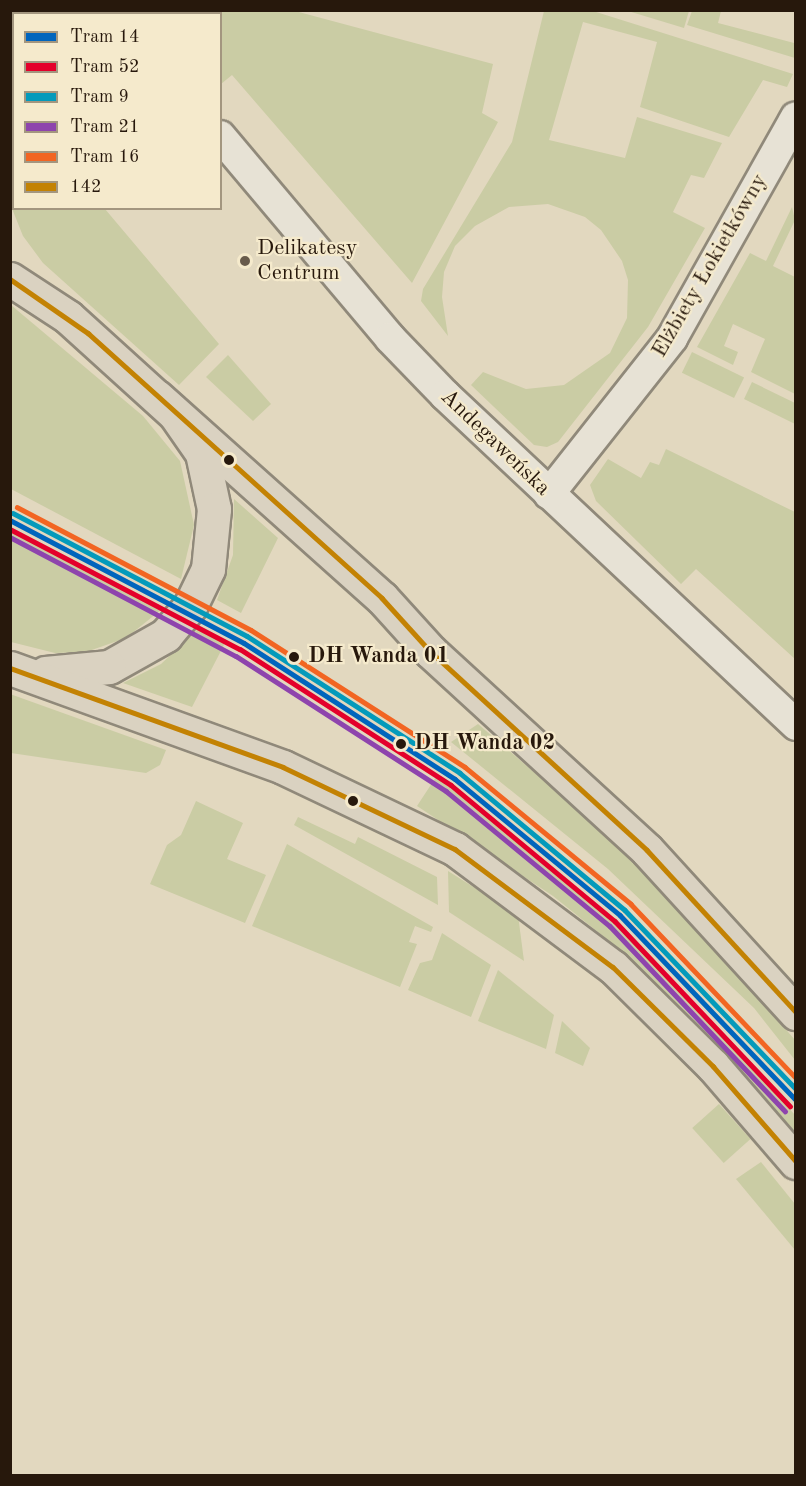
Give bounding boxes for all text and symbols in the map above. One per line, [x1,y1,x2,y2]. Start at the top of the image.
legend [12,12,222,210]
text: Tram 14 [70,28,139,46]
text: Tram 52 [70,58,139,76]
text: Tram 9 [70,88,129,106]
text: Tram 21 [70,118,139,136]
text: Tram 16 [70,148,139,166]
street label: Elżbiety Łokietkówny [647,170,773,362]
text: 142 [70,178,101,196]
place label: Delikatesy Centrum [257,235,357,286]
marker: Delikatesy Centrum [238,254,252,268]
street label: Andegaweńska [435,384,555,502]
unlabelled marker [223,454,235,466]
place label: DH Wanda 01 [308,644,449,670]
marker: DH Wanda 01 [285,648,303,666]
place label: DH Wanda 02 [414,731,555,757]
marker: DH Wanda 02 [392,735,410,753]
unlabelled marker [347,795,359,807]

